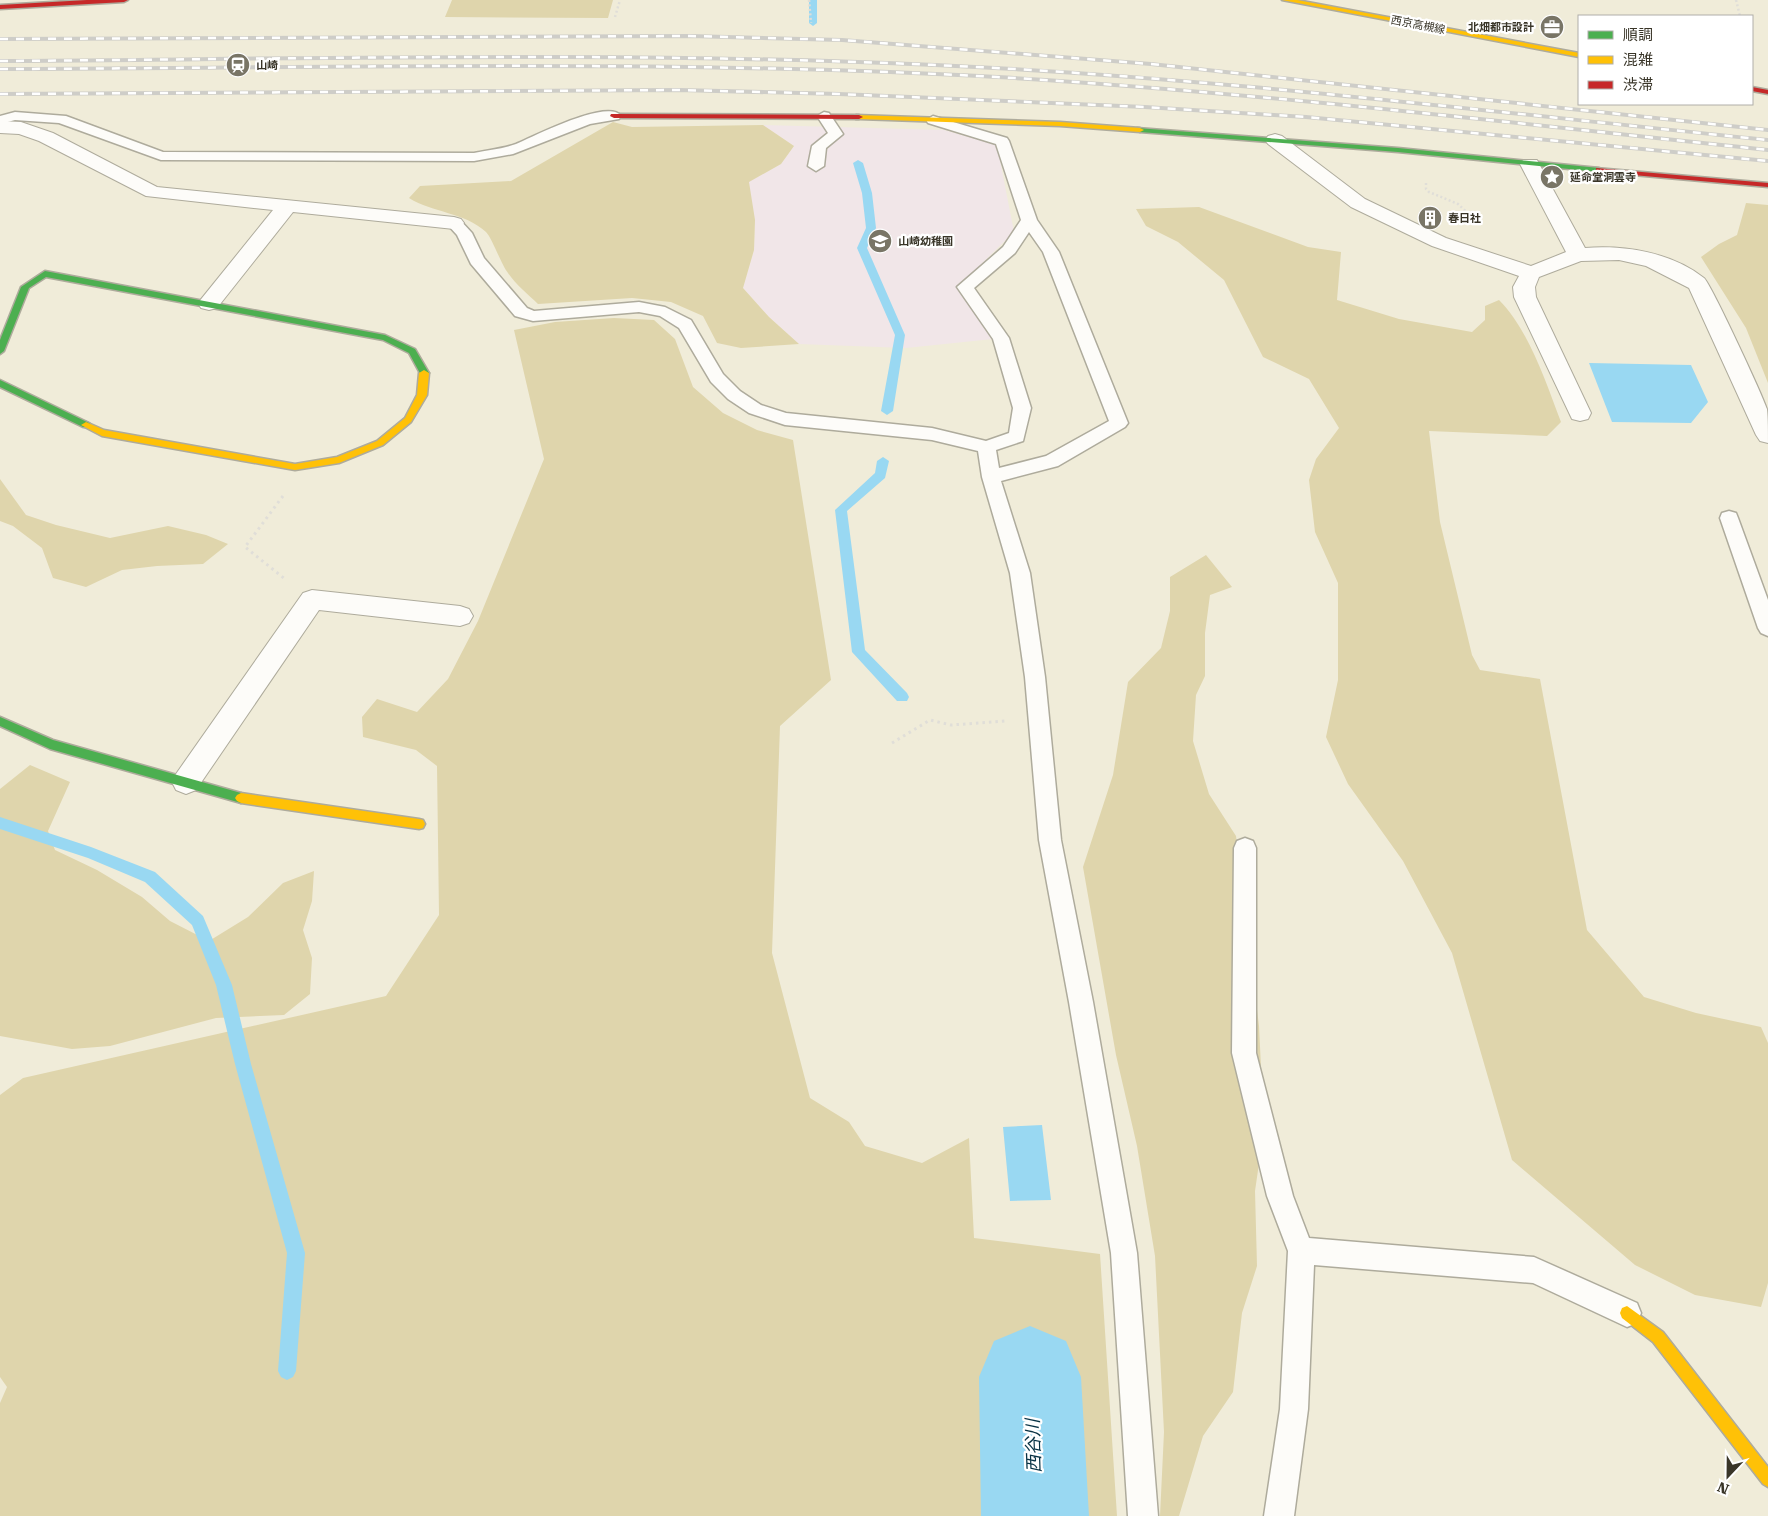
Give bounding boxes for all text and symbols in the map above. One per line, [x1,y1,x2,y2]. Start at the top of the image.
street label: 西京高槻線 [1390,13,1446,37]
office icon: 北畑都市設計 [1539,14,1565,40]
legend [1578,15,1753,105]
place label: 北畑都市設計 [1468,21,1534,34]
text: 順調 [1623,26,1653,44]
text: 混雑 [1623,51,1653,69]
station icon: 山崎 [225,52,251,78]
place label: 山崎 [256,59,278,72]
text: 渋滞 [1623,76,1653,94]
place icon: 延命堂洞雲寺 [1539,164,1565,190]
place label: 延命堂洞雲寺 [1570,171,1636,184]
building icon: 春日社 [1417,205,1443,231]
place label: 春日社 [1448,212,1481,225]
school or university icon: 山崎幼稚園 [867,228,893,254]
place label: 山崎幼稚園 [898,235,953,248]
water label: 西谷川 [1021,1417,1044,1473]
north arrow [1703,1451,1753,1501]
text: N [1715,1479,1731,1497]

